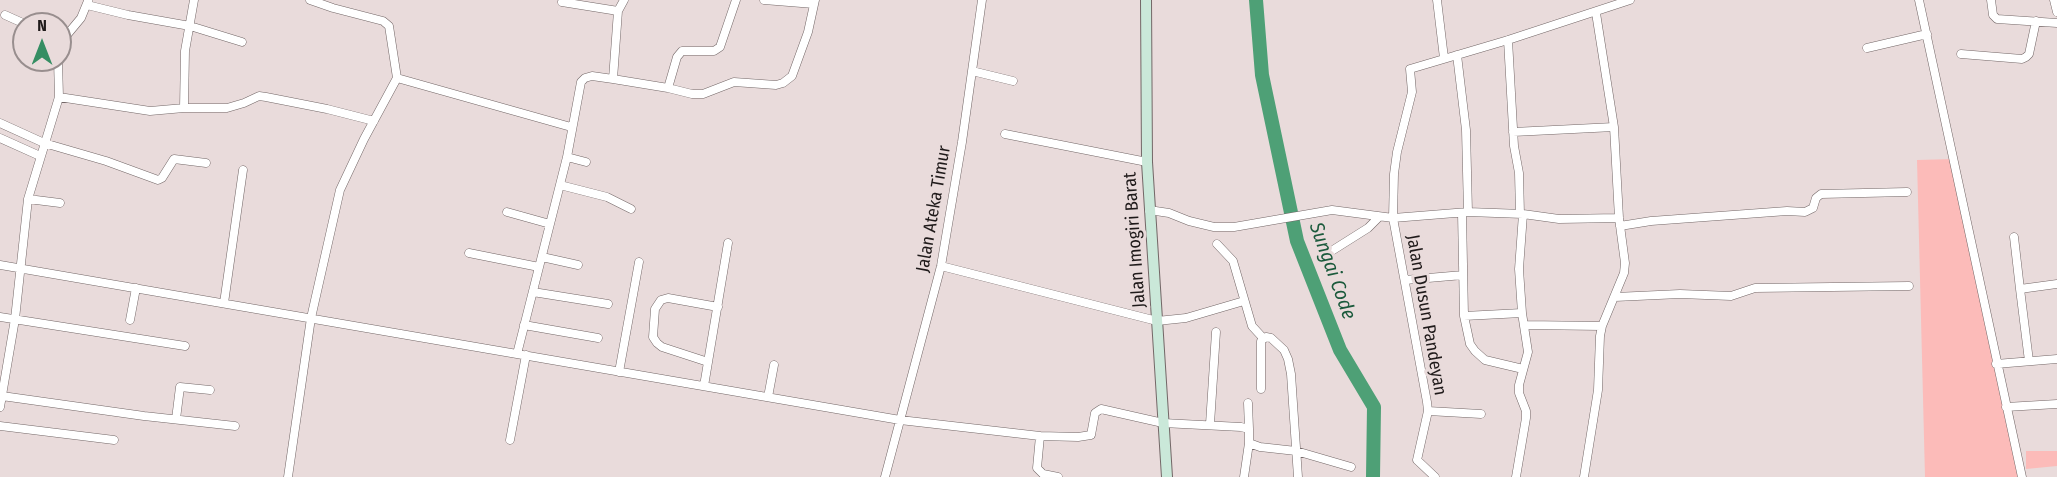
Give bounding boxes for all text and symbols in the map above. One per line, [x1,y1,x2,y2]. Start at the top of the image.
north arrow [12,12,72,72]
text: N [37,16,47,35]
street label: Jalan Ateka Timur [912,144,956,274]
street label: Jalan Imogiri Barat [1119,171,1151,309]
water label: Sungai Code [1303,219,1361,323]
street label: Jalan Dusun Pandeyan [1401,233,1451,397]

